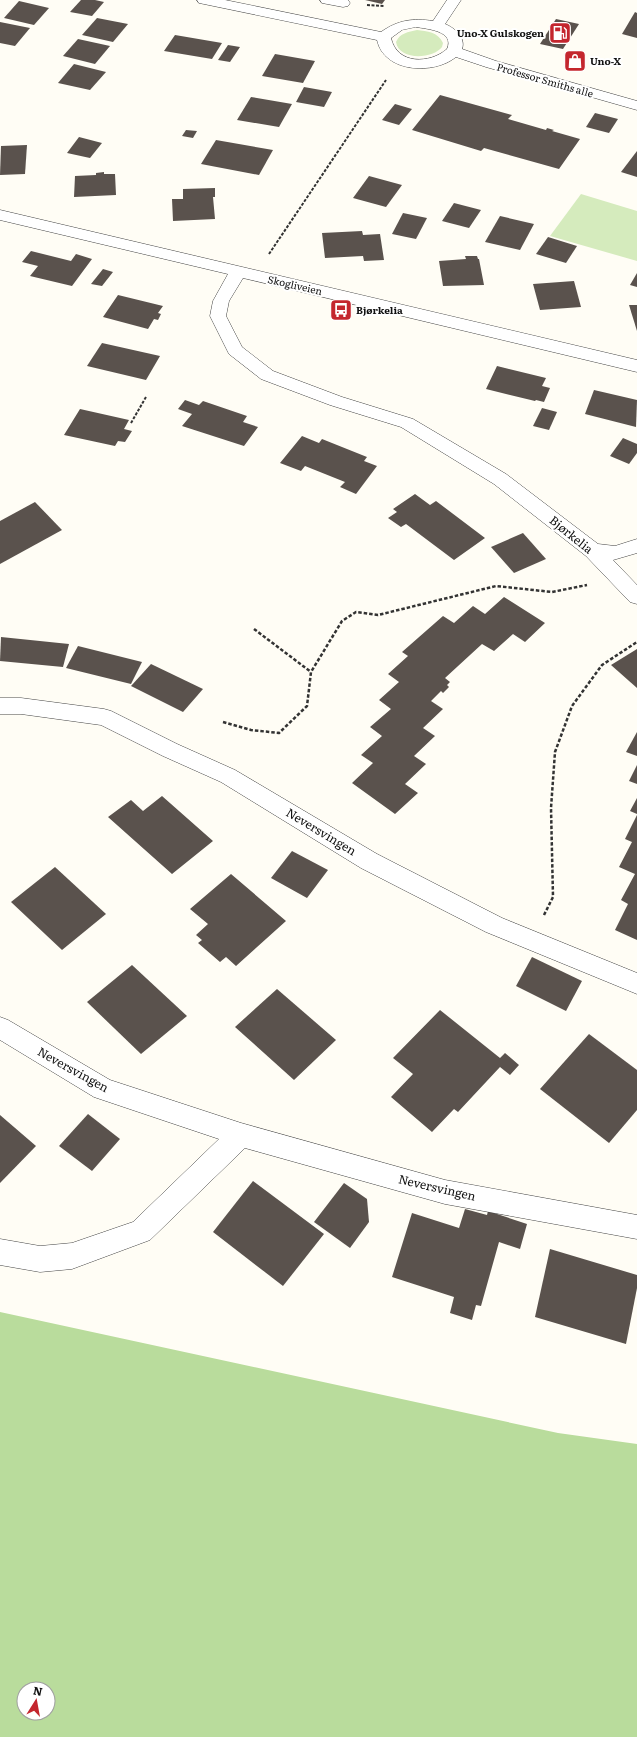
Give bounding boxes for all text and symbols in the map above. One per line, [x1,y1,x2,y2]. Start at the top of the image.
fuel station icon: Uno-X Gulskogen [547,20,573,46]
place label: Uno-X Gulskogen [457,25,544,40]
shop icon: Uno-X [562,48,588,74]
place label: Uno-X [590,53,622,68]
street label: Professor Smiths alle [495,59,595,100]
street label: Skogliveien [266,271,324,298]
bus stop icon: Bjørkelia [328,297,354,323]
place label: Bjørkelia [356,302,403,317]
street label: Bjørkelia [546,511,598,558]
street label: Neversvingen [283,803,360,859]
street label: Neversvingen [35,1042,112,1096]
street label: Neversvingen [397,1169,478,1205]
north arrow [16,1681,56,1721]
text: N [32,1681,44,1699]

